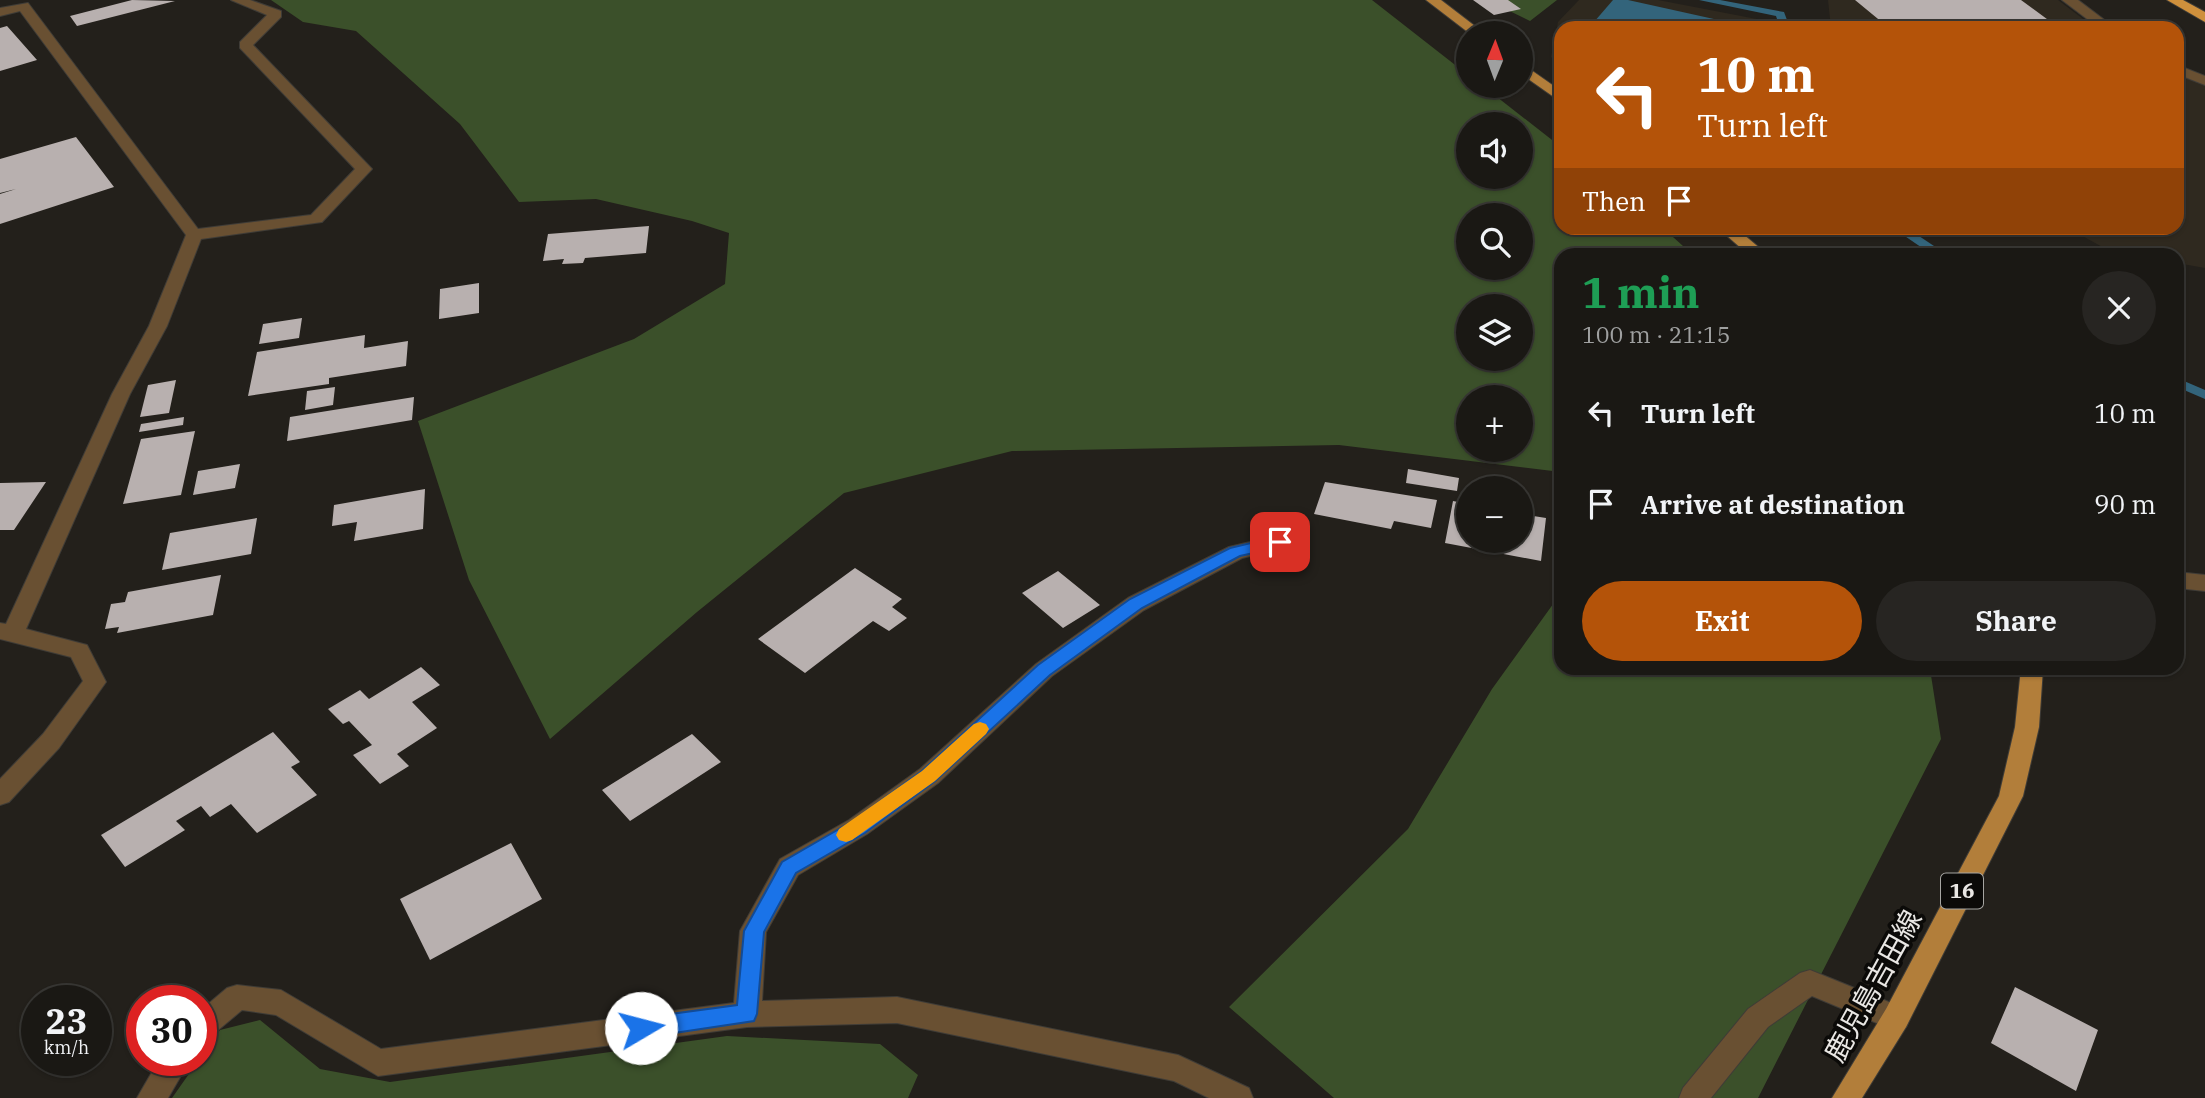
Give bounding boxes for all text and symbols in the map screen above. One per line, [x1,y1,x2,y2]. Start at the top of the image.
north arrow [1456,21,1533,98]
map controls [1456,21,1533,553]
text: 10 m [1697,42,1815,105]
icon: left [1582,49,1673,140]
text: Turn left [1697,104,1828,146]
button: sound [1456,112,1533,189]
icon: arrive [1660,182,1698,220]
text: Then [1582,184,1646,218]
button: search [1456,203,1533,280]
text: 1 min [1582,265,1700,320]
button: close [2082,271,2156,345]
button: layers [1456,294,1533,371]
text: 100 m · 21:15 [1582,319,1731,349]
button: + [1456,385,1533,462]
icon: left [1582,394,1620,432]
text: Turn left [1641,396,1755,430]
text: 10 m [2094,396,2156,430]
button: − [1456,476,1533,553]
icon: arrive [1582,485,1620,523]
text: Arrive at destination [1641,487,1905,521]
text: 90 m [2094,487,2156,521]
pin [1250,512,1310,572]
icon: arrive [1261,523,1299,561]
button: Exit [1582,581,1862,661]
button: Share [1876,581,2156,661]
road number: 16 [1941,874,1983,908]
street label: 鹿児島吉田線 [1816,903,1929,1068]
speed limit sign: 30 [126,985,217,1076]
position arrow [604,991,678,1065]
text: 23 [45,998,88,1044]
text: km/h [44,1036,89,1059]

